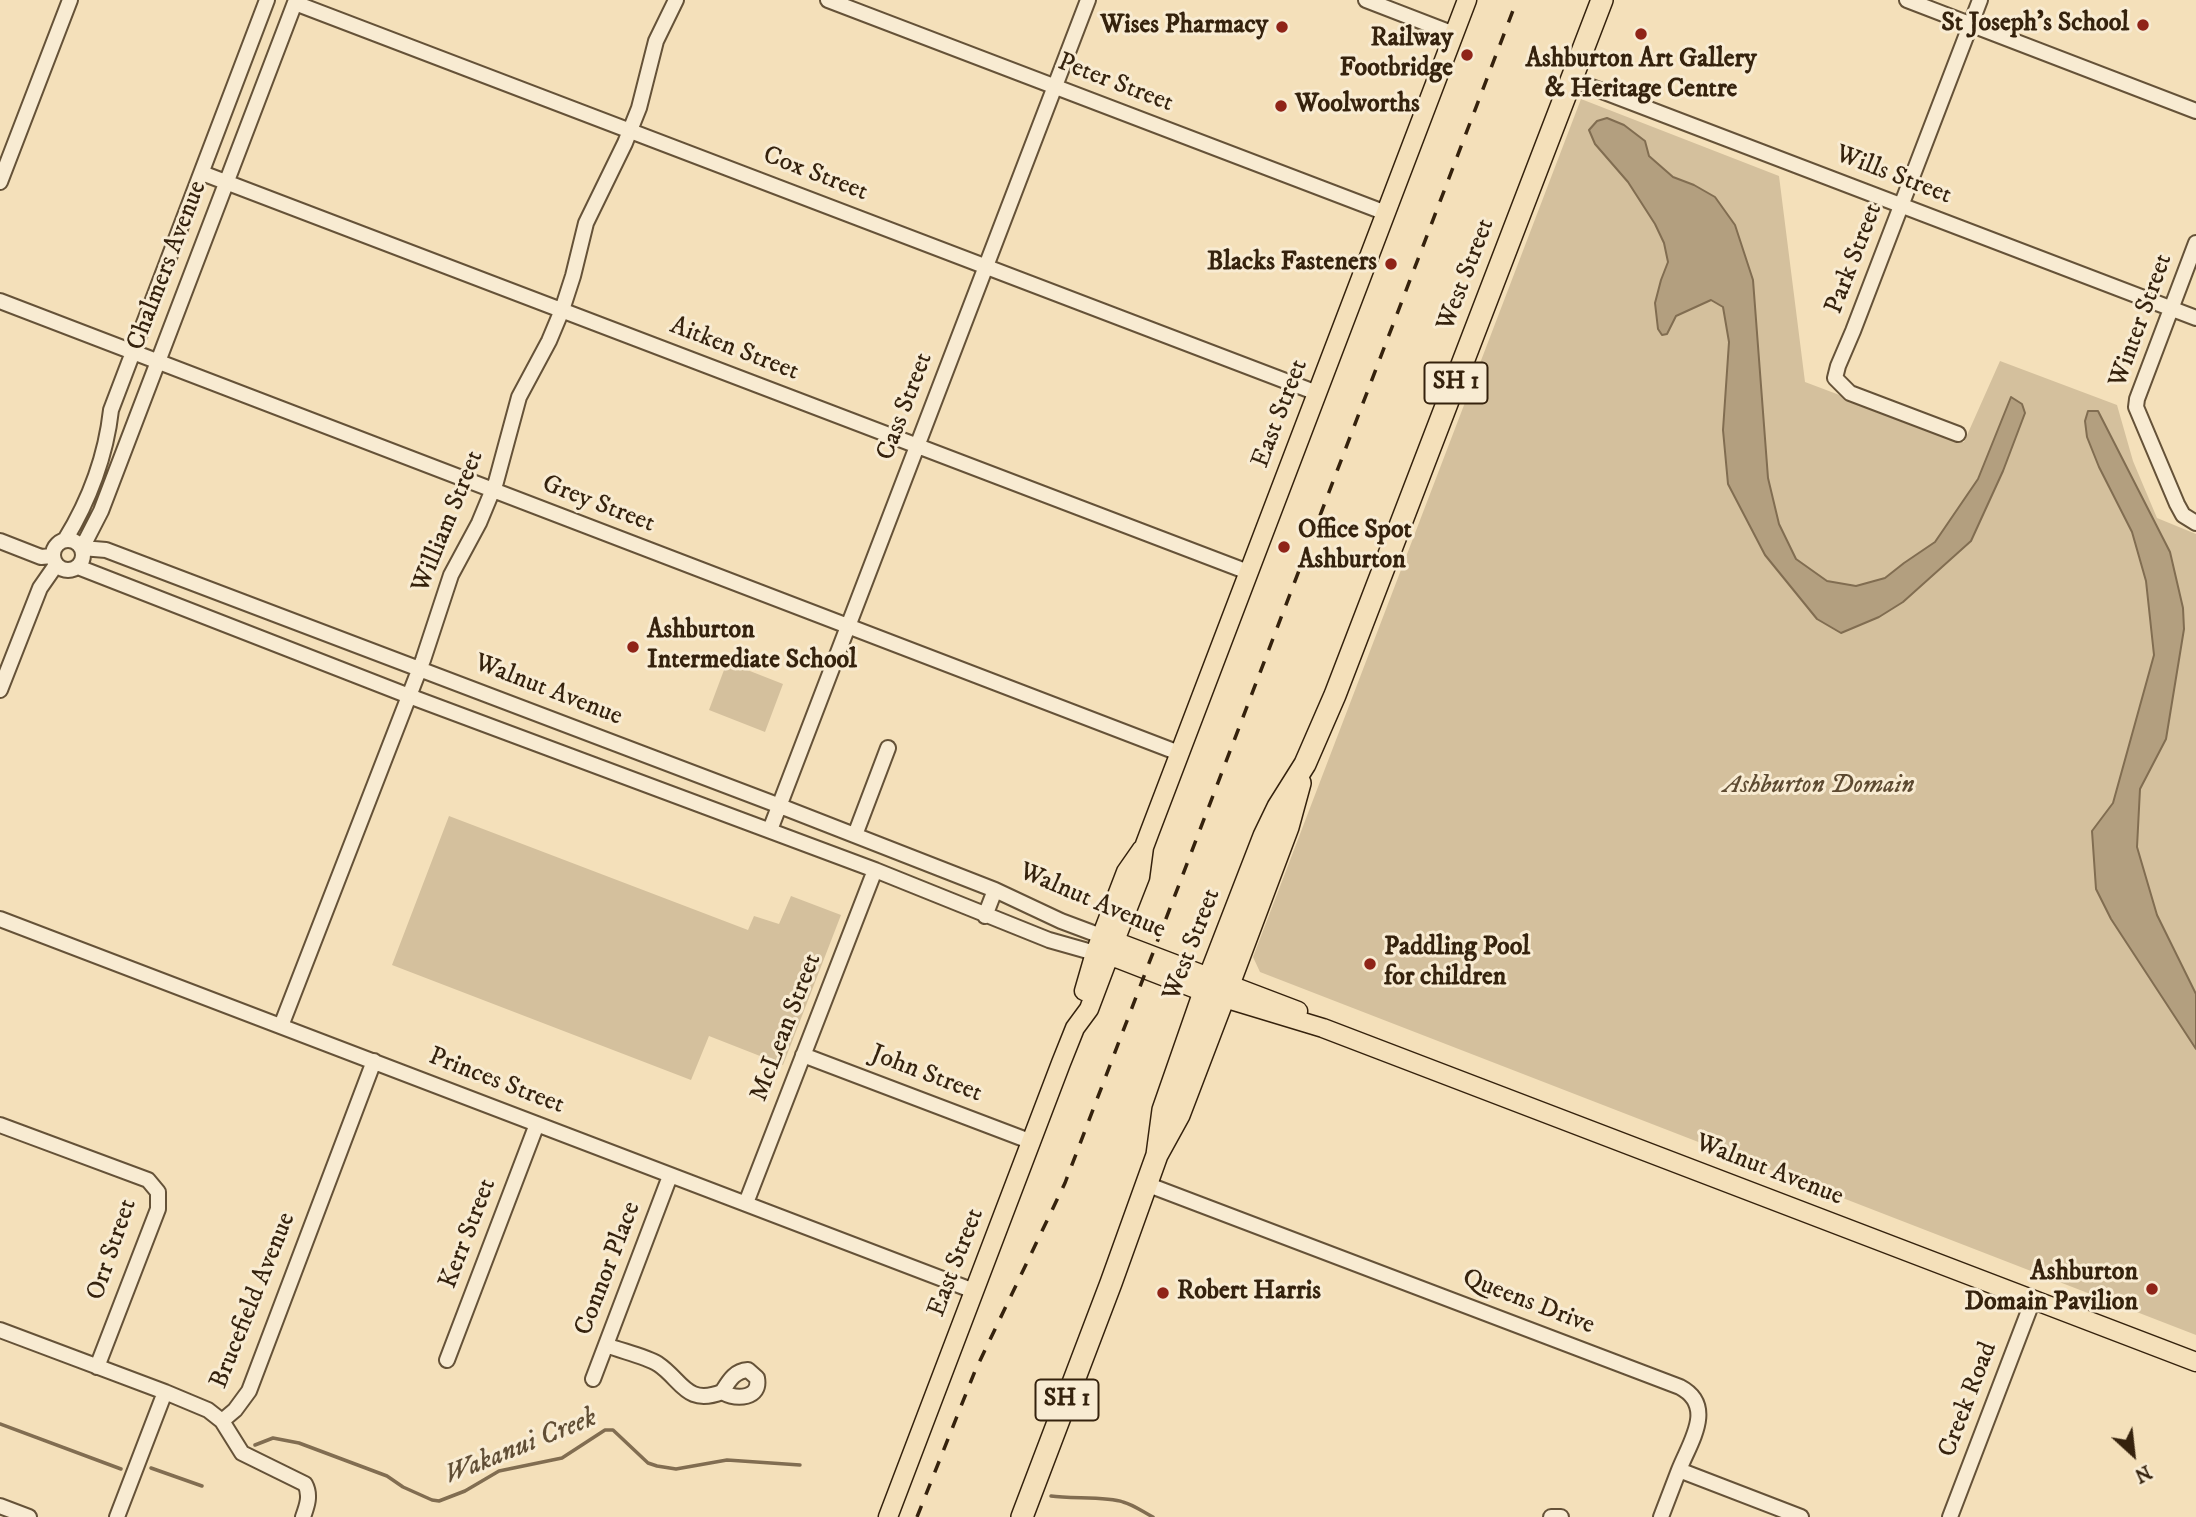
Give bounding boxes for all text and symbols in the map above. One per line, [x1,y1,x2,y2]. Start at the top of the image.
place label: St Joseph's School [1941,9,2129,41]
place label: Wises Pharmacy [1100,11,1268,43]
marker: St Joseph's School [2135,17,2151,33]
marker: Wises Pharmacy [1274,19,1290,35]
place label: Railway Footbridge [1339,24,1453,86]
marker: Ashburton Art Gallery & Heritage Centre [1633,26,1649,42]
place label: Ashburton Art Gallery & Heritage Centre [1525,45,1757,106]
marker: Railway Footbridge [1459,47,1475,63]
street label: Peter Street [1053,48,1177,120]
place label: Woolworths [1295,90,1420,122]
marker: Woolworths [1273,98,1289,114]
street label: Wills Street [1831,140,1955,212]
street label: Cox Street [758,141,872,209]
street label: Chalmers Avenue [121,177,215,355]
street label: Park Street [1820,199,1890,319]
street label: West Street [1431,215,1503,335]
place label: Blacks Fasteners [1207,248,1377,280]
street label: Winter Street [2103,250,2181,392]
marker: Blacks Fasteners [1383,256,1399,272]
street label: Aitken Street [665,311,803,389]
street label: Cass Street [871,349,941,465]
street label: East Street [1246,355,1316,473]
road number: SH 1 [1424,362,1488,404]
street label: William Street [406,446,492,598]
street label: Grey Street [537,469,659,541]
place label: Office Spot Ashburton [1298,516,1412,578]
marker: Office Spot Ashburton [1276,539,1292,555]
place label: Ashburton Intermediate School [647,616,857,678]
marker: Ashburton Intermediate School [625,639,641,655]
street label: Walnut Avenue [470,648,626,734]
park label: Ashburton Domain [1723,771,1915,803]
street label: Walnut Avenue [1014,857,1170,947]
street label: West Street [1157,885,1229,1005]
place label: Paddling Pool for children [1384,933,1530,995]
street label: McLean Street [745,950,829,1106]
marker: Paddling Pool for children [1362,956,1378,972]
street label: John Street [866,1040,986,1110]
street label: Princes Street [424,1042,568,1122]
street label: Walnut Avenue [1691,1128,1847,1214]
street label: Kerr Street [434,1175,504,1293]
street label: Orr Street [81,1195,145,1305]
street label: Connor Place [569,1198,649,1340]
street label: East Street [922,1204,992,1322]
street label: Brucefield Avenue [204,1208,304,1394]
place label: Ashburton Domain Pavilion [1965,1258,2138,1320]
street label: Queens Drive [1457,1264,1599,1342]
place label: Robert Harris [1177,1277,1321,1309]
marker: Ashburton Domain Pavilion [2144,1281,2160,1297]
marker: Robert Harris [1155,1285,1171,1301]
street label: Creek Road [1933,1338,2005,1462]
road number: SH 1 [1036,1380,1098,1420]
water label: Wakanui Creek [440,1402,602,1494]
north arrow [2098,1419,2168,1489]
text: N [2131,1459,2155,1487]

